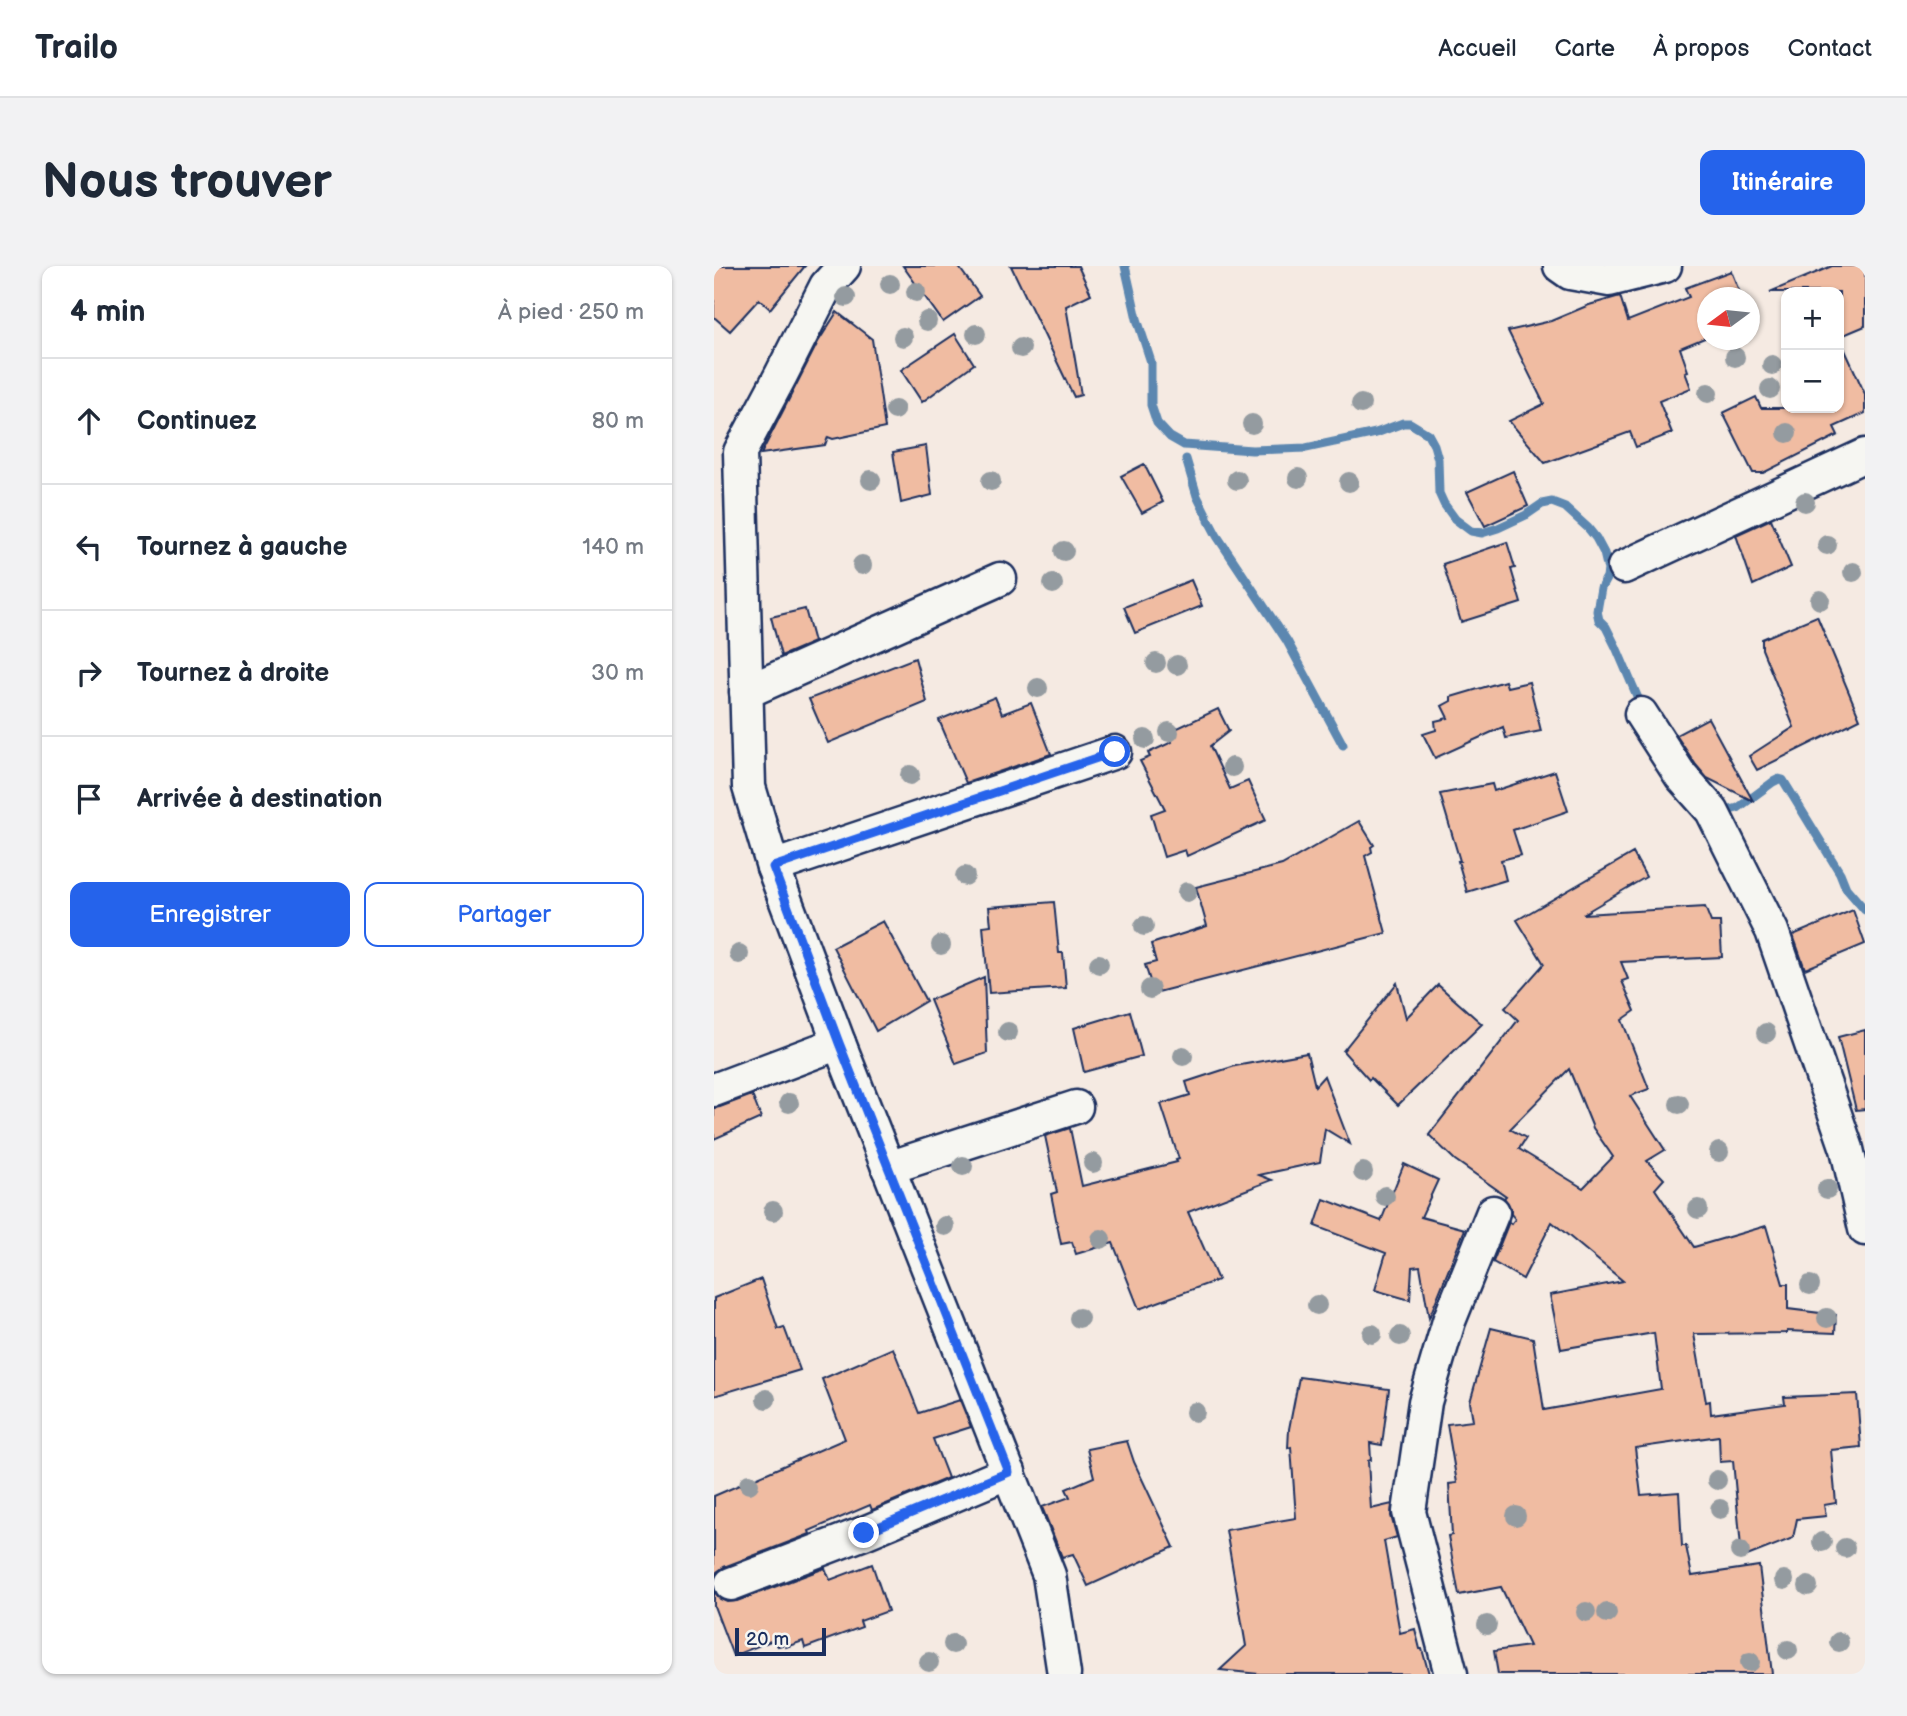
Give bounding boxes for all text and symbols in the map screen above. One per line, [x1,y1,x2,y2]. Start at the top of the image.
text: Trailo [35,28,118,68]
text: Accueil [1438,34,1517,63]
text: Carte [1555,34,1615,63]
text: À propos [1653,34,1749,63]
text: Contact [1787,34,1872,63]
button: Itinéraire [1700,150,1865,215]
text: Nous trouver [42,153,332,212]
north arrow [1697,287,1760,350]
map controls [1781,287,1844,413]
button: + [1781,287,1844,350]
text: 4 min [70,294,145,330]
text: À pied · 250 m [498,298,644,326]
button: − [1781,350,1844,413]
icon: ahead [70,402,108,440]
text: Continuez [137,406,257,437]
text: 80 m [592,407,644,435]
icon: left [70,528,108,566]
text: Tournez à gauche [137,532,348,563]
text: 140 m [582,533,644,561]
icon: right [70,654,108,692]
text: Tournez à droite [137,658,329,689]
text: 30 m [591,659,644,687]
route start [1099,736,1130,767]
icon: arrive [70,780,108,818]
text: Arrivée à destination [137,784,383,815]
button: Enregistrer [70,882,350,947]
button: Partager [364,882,644,947]
route end [848,1517,879,1548]
scale bar [735,1625,826,1657]
text: 20 m [746,1628,789,1651]

